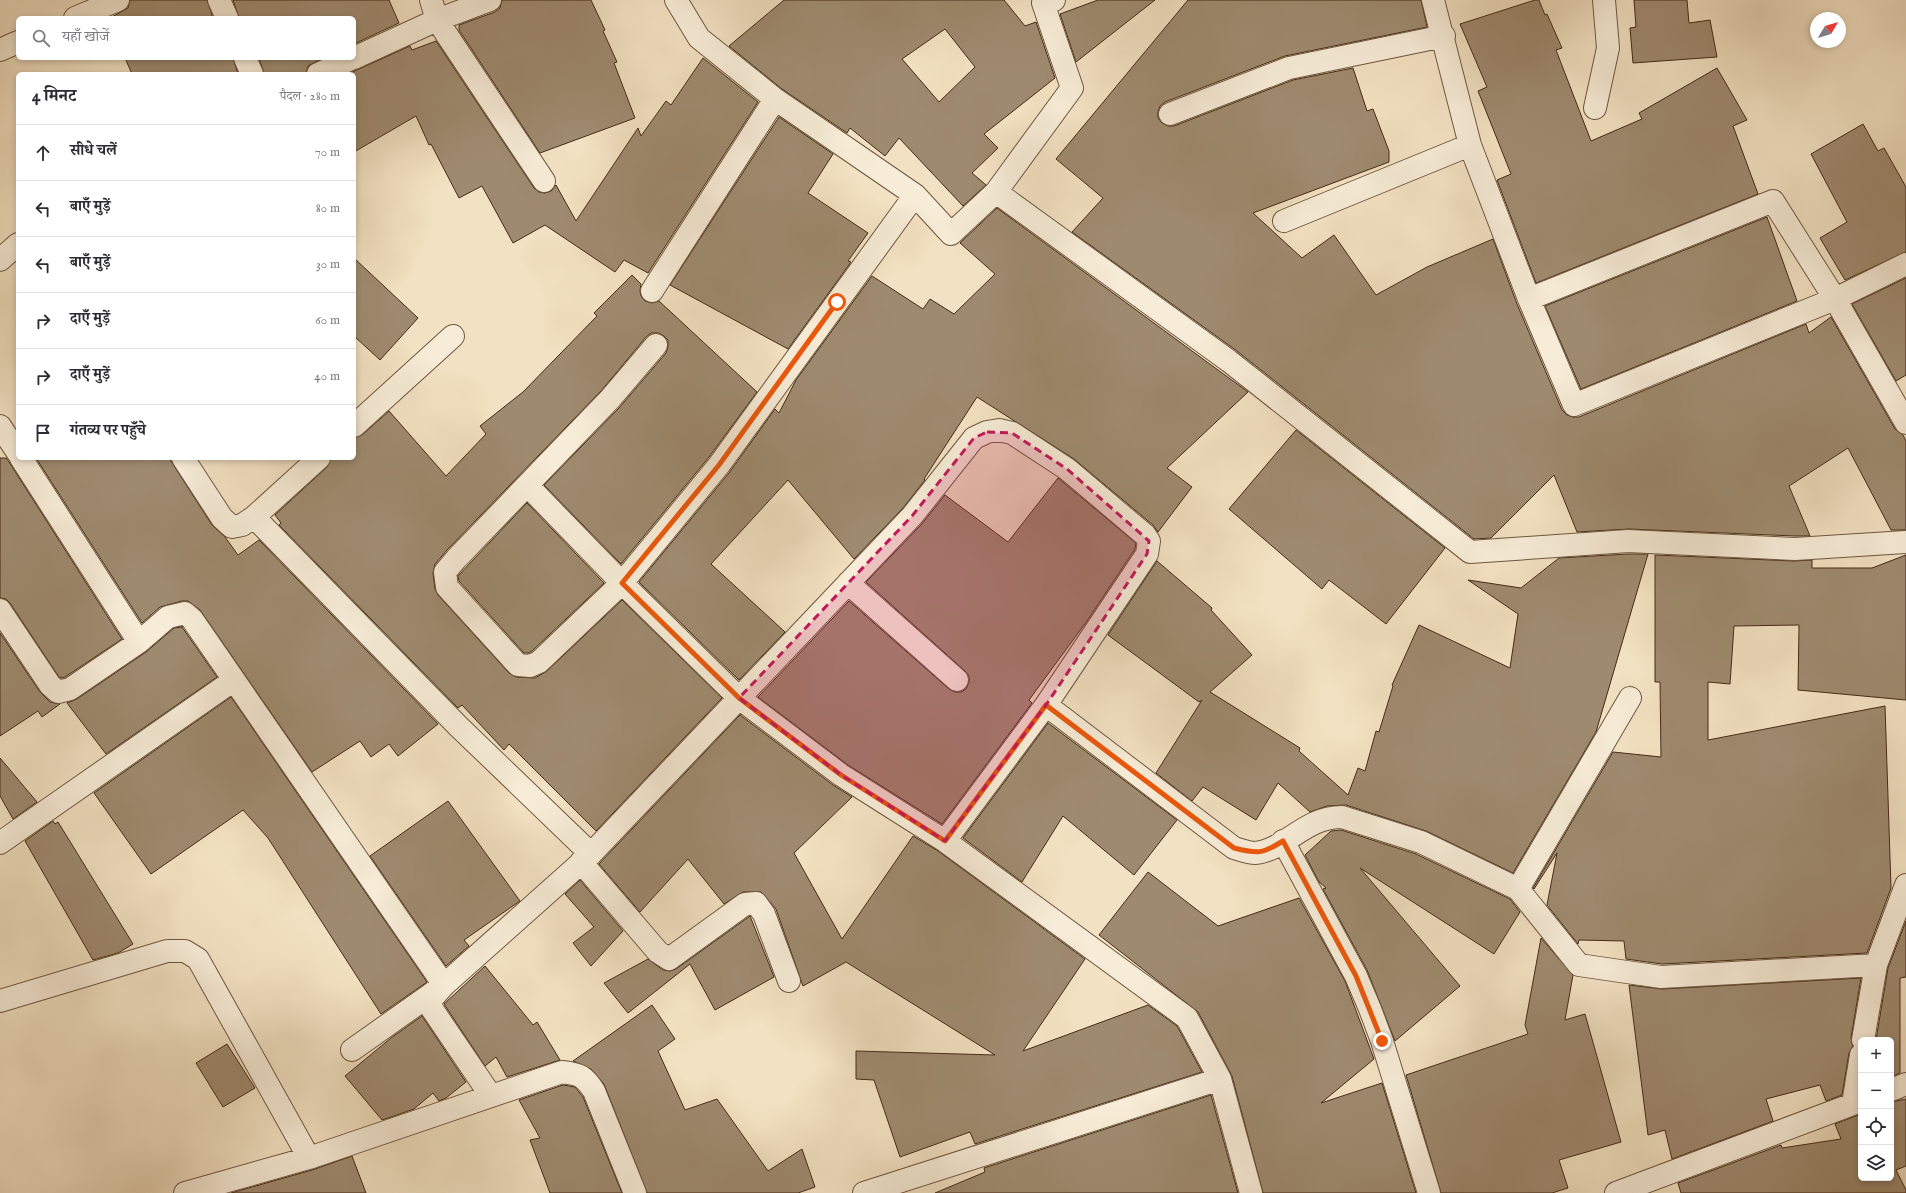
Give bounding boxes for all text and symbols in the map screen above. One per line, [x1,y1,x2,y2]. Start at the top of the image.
north arrow [1810,12,1846,48]
search box [16,16,356,60]
icon: search [30,27,52,49]
text: यहाँ खोजें [62,27,109,46]
text: 4 मिनट [32,86,76,107]
text: पैदल · 280 m [280,88,340,105]
text: सीधे चलें [70,141,117,160]
icon: ahead [32,142,54,164]
text: 70 m [315,144,340,161]
text: बाएँ मुड़ें [70,197,110,216]
icon: left [32,198,54,220]
text: 80 m [316,200,340,217]
text: बाएँ मुड़ें [70,253,110,272]
icon: left [32,254,54,276]
text: 30 m [316,256,340,273]
route start [828,293,846,311]
text: दाएँ मुड़ें [70,309,110,328]
icon: right [32,310,54,332]
text: 60 m [315,312,340,329]
text: दाएँ मुड़ें [70,365,110,384]
icon: right [32,366,54,388]
text: 40 m [314,368,340,385]
text: गंतव्य पर पहुँचे [70,421,146,440]
icon: arrive [32,422,54,444]
route end [1373,1032,1391,1050]
map controls [1858,1037,1894,1181]
button: + [1858,1037,1894,1073]
button: − [1858,1073,1894,1109]
button: locate [1858,1109,1894,1145]
button: layers [1858,1145,1894,1181]

